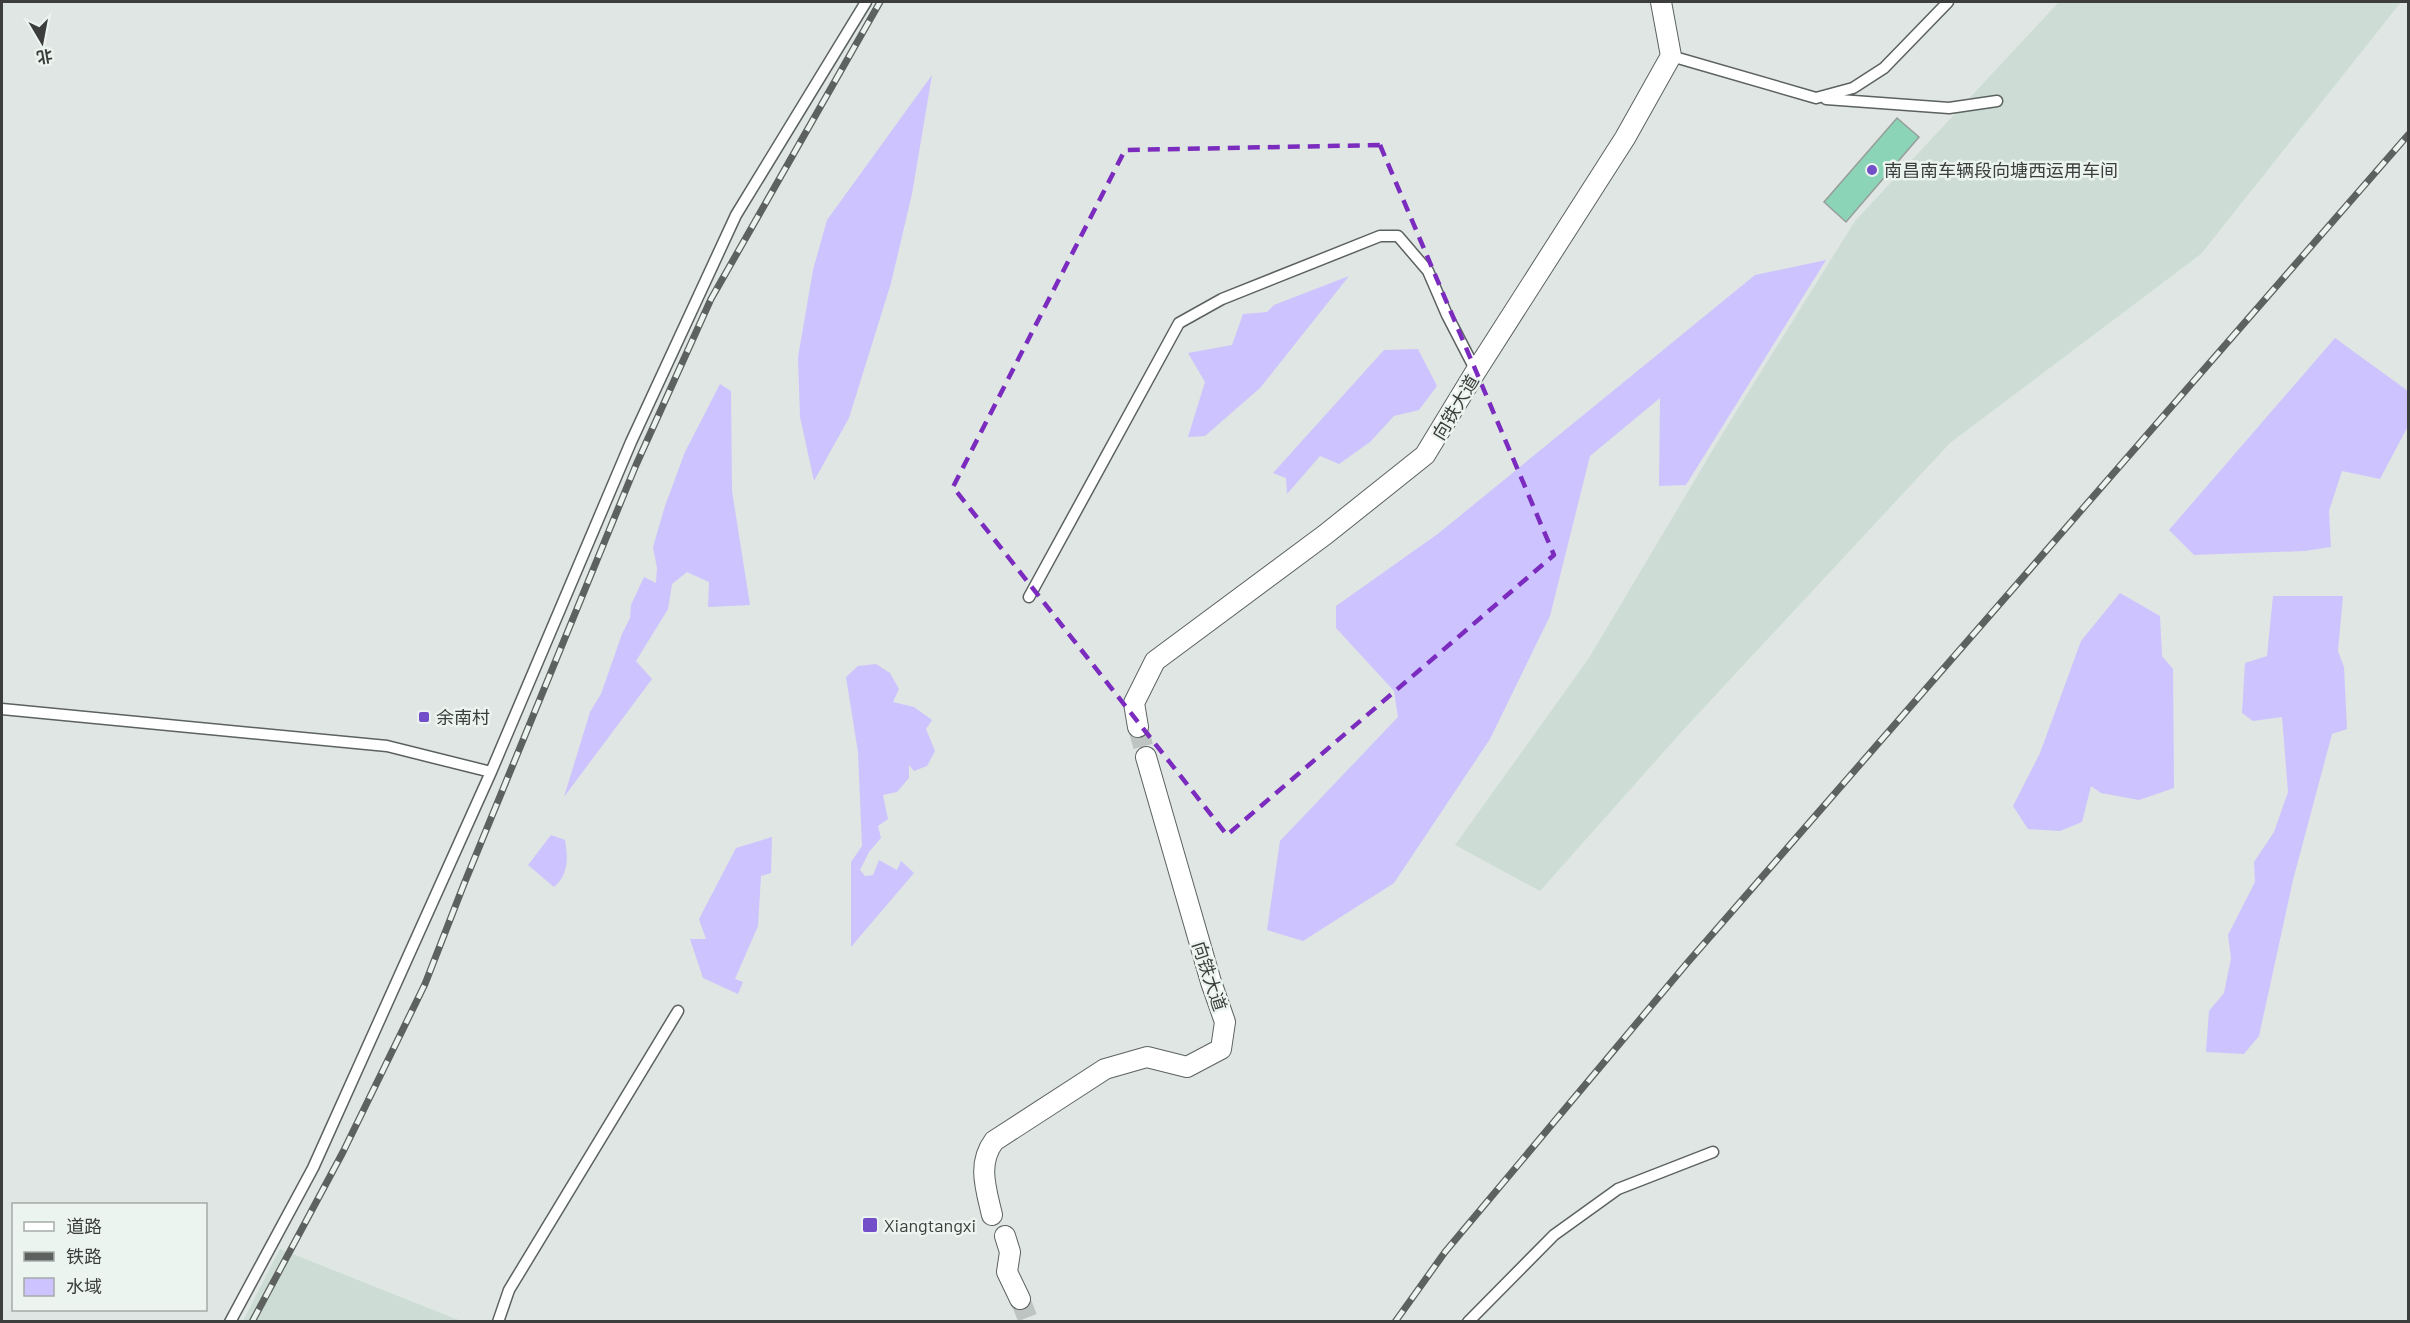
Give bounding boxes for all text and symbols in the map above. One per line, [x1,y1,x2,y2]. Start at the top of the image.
north arrow [12,12,72,72]
text: 北 [35,47,54,68]
place label: 南昌南车辆段向塘西运用车间 [1884,159,2118,181]
marker: 南昌南车辆段向塘西运用车间 [1865,163,1879,177]
street label: 向铁大道 [1427,370,1483,444]
place label: 余南村 [436,706,490,728]
marker: 余南村 [417,710,431,724]
street label: 向铁大道 [1188,938,1232,1014]
legend [12,1203,207,1311]
place label: Xiangtangxi [884,1214,976,1236]
text: 道路 [66,1215,102,1237]
marker: Xiangtangxi [861,1216,879,1234]
text: 铁路 [66,1245,102,1267]
text: 水域 [66,1275,102,1297]

